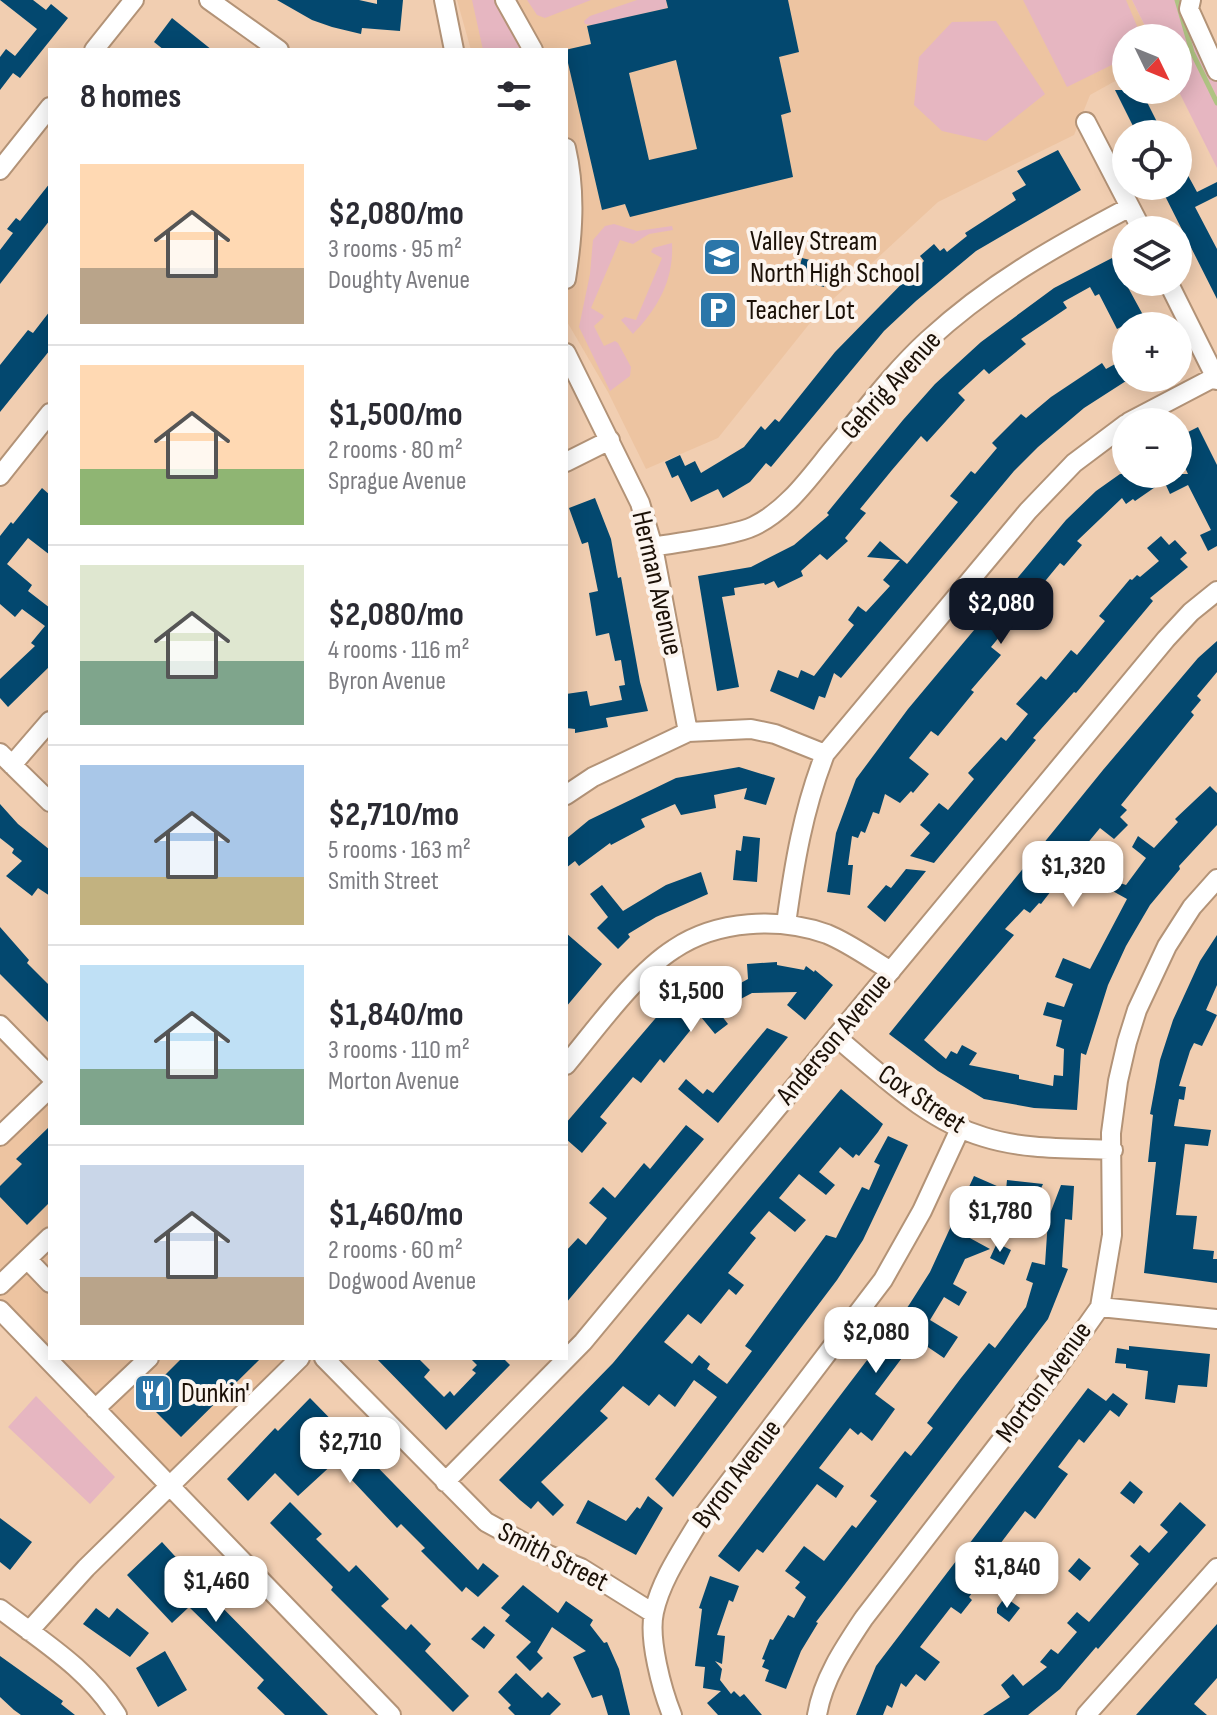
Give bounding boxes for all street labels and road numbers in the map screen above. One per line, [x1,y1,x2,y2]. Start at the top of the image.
street label: Gehrig Avenue [834,324,948,446]
street label: Herman Avenue [624,508,690,658]
street label: Anderson Avenue [769,966,899,1112]
street label: Cox Street [872,1058,972,1140]
street label: Morton Avenue [989,1315,1099,1449]
street label: Byron Avenue [686,1413,788,1535]
street label: Smith Street [492,1515,614,1599]

